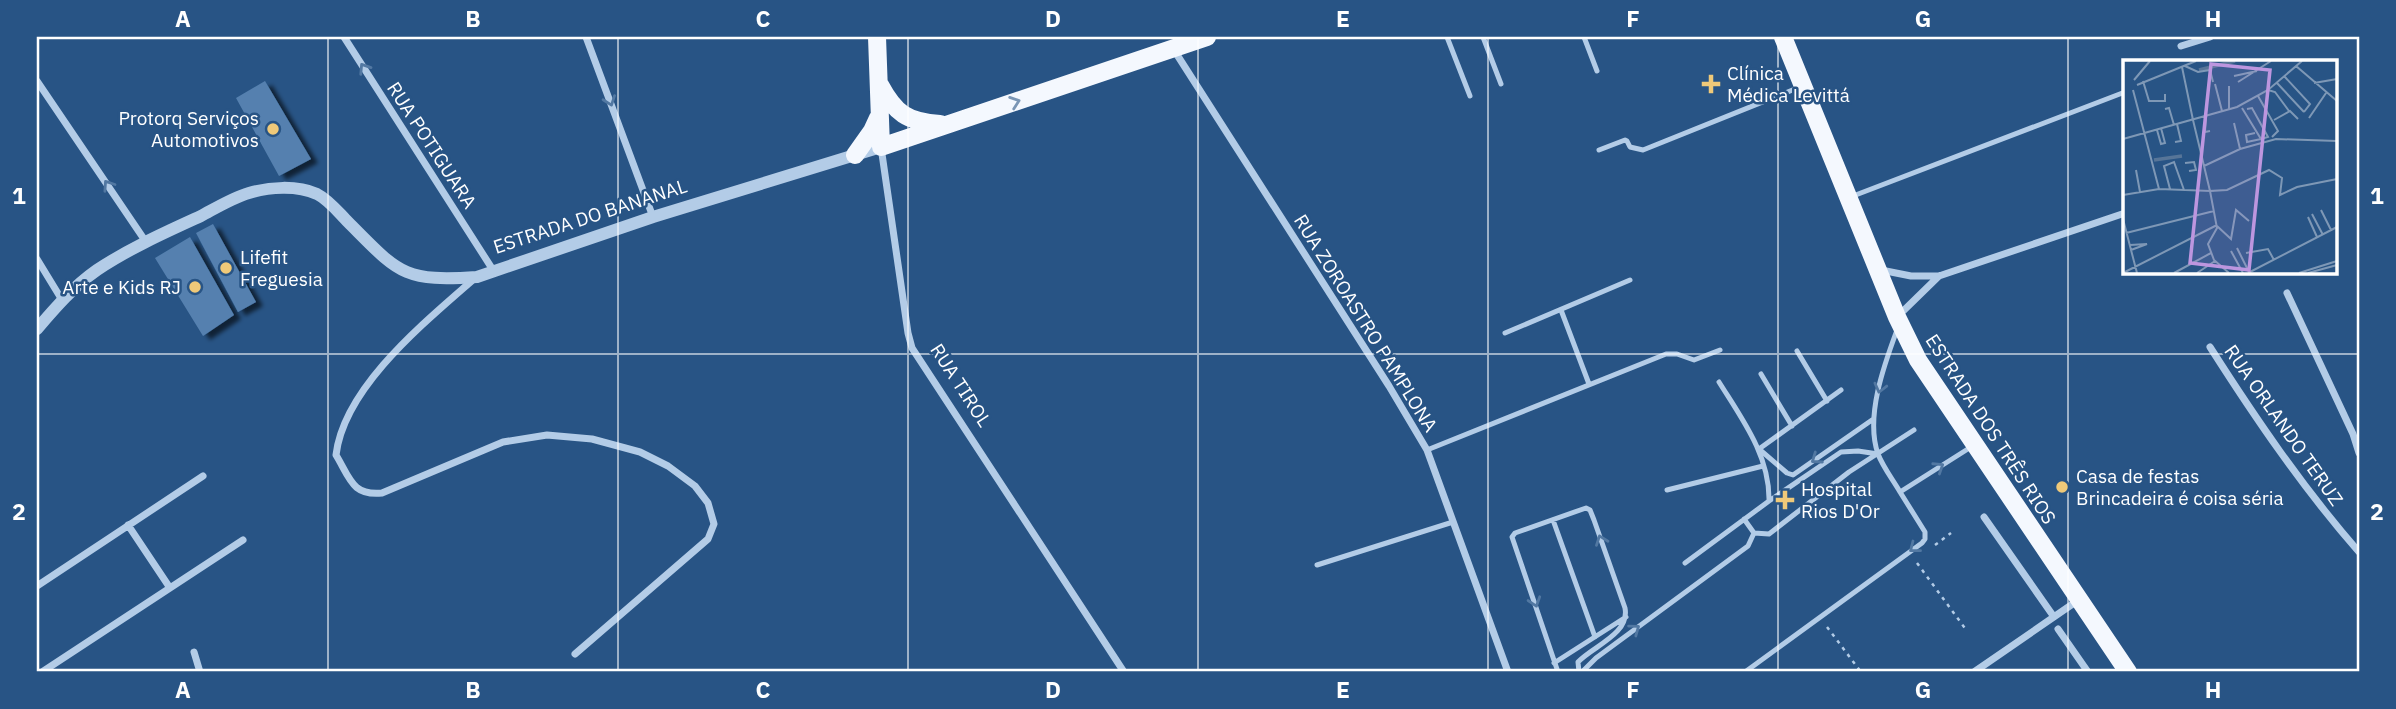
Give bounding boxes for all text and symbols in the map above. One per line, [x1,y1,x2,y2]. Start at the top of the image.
text: A [175,3,191,33]
text: B [465,3,481,33]
text: C [756,3,771,33]
text: D [1045,3,1061,33]
text: E [1336,3,1350,33]
text: F [1626,3,1640,33]
text: G [1915,3,1931,33]
text: H [2205,3,2221,33]
inset map [2123,60,2336,273]
place label: Clínica Médica Levittá [1727,61,1850,107]
one-way arrow [359,63,372,76]
marker: Clínica Médica Levittá [1701,74,1721,94]
street label: RUA POTIGUARA [382,77,482,213]
one-way arrow [602,94,616,106]
one-way arrow [1008,96,1020,110]
place label: Protorq Serviços Automotivos [118,106,259,152]
marker: Protorq Serviços Automotivos [265,121,281,137]
street label: ESTRADA DO BANANAL [490,173,690,259]
text: 1 [12,180,26,210]
one-way arrow [103,180,116,193]
text: 1 [2370,180,2384,210]
street label: RUA ZOROASTRO PAMPLONA [1289,210,1443,436]
place label: Lifefit Freguesia [240,245,323,291]
marker: Lifefit Freguesia [218,260,234,276]
place label: Arte e Kids RJ [62,275,181,299]
marker: Arte e Kids RJ [187,279,203,295]
street label: ESTRADA DOS TRÊS RIOS [1921,329,2061,529]
street label: RUA TIROL [925,339,997,431]
street label: RUA ORLANDO TERUZ [2219,340,2349,510]
one-way arrow [1874,382,1888,394]
one-way arrow [1811,451,1824,463]
one-way arrow [1931,463,1944,476]
place label: Casa de festas Brincadeira é coisa séria [2076,464,2284,510]
place label: Hospital Rios D'Or [1801,477,1880,523]
marker: Casa de festas Brincadeira é coisa séria [2054,479,2070,495]
marker: Hospital Rios D'Or [1775,490,1795,510]
text: 2 [12,496,26,526]
text: 2 [2370,496,2384,526]
one-way arrow [1595,535,1609,547]
one-way arrow [1909,540,1922,552]
one-way arrow [1526,595,1541,607]
one-way arrow [1627,625,1640,638]
text: A [175,674,191,704]
text: B [465,674,481,704]
text: C [756,674,771,704]
text: D [1045,674,1061,704]
text: E [1336,674,1350,704]
text: F [1626,674,1640,704]
text: G [1915,674,1931,704]
text: H [2205,674,2221,704]

